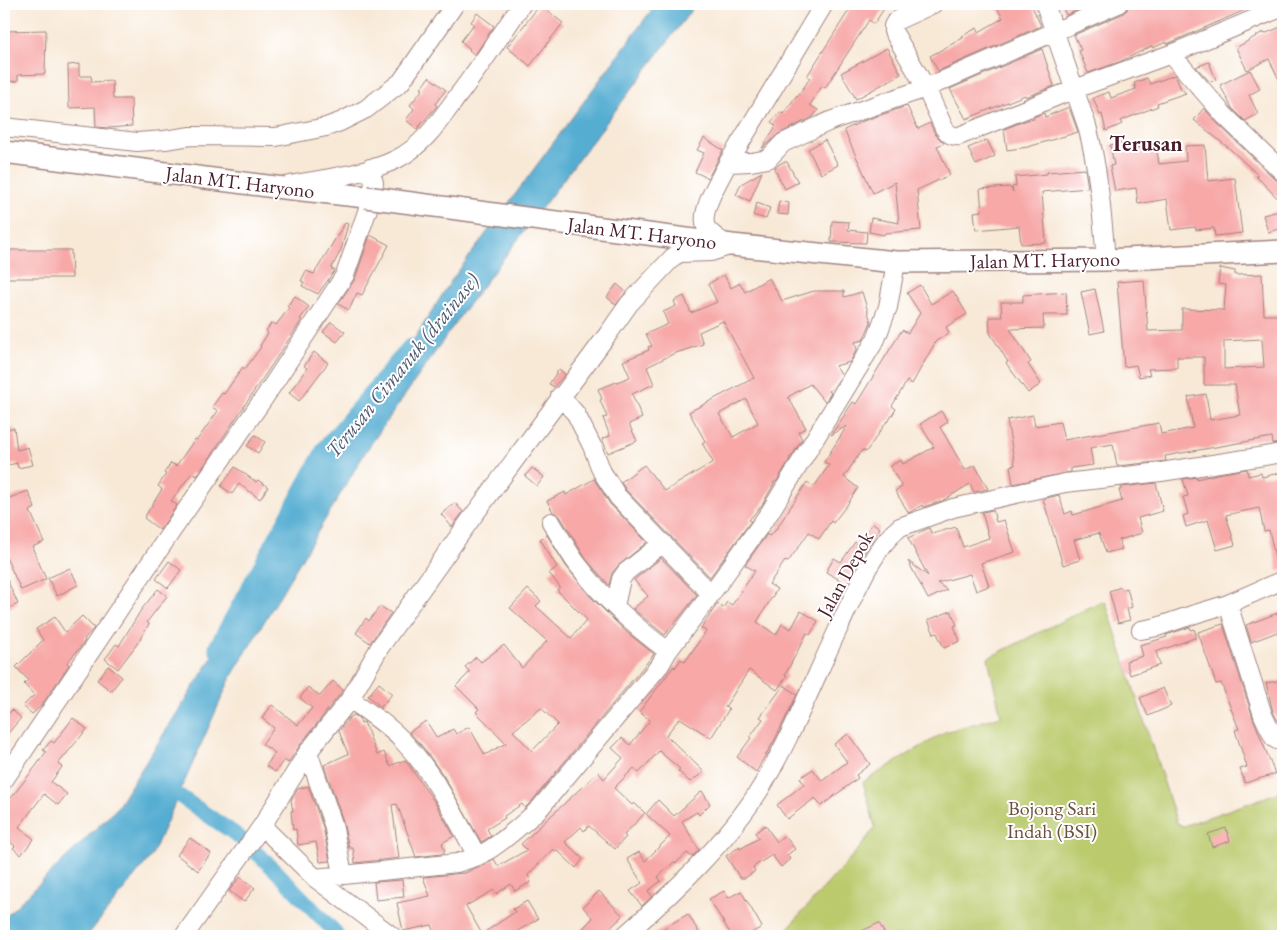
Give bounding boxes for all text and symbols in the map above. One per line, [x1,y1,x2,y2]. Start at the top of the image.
district label: Terusan [1109,129,1183,158]
street label: Jalan MT. Haryono [162,160,316,204]
street label: Jalan MT. Haryono [564,211,718,255]
street label: Jalan MT. Haryono [968,246,1120,274]
water label: Terusan Cimanuk (drainase) [319,267,485,463]
street label: Jalan Depok [810,526,880,623]
park label: Bojong Sari Indah (BSI) [1007,795,1097,844]

